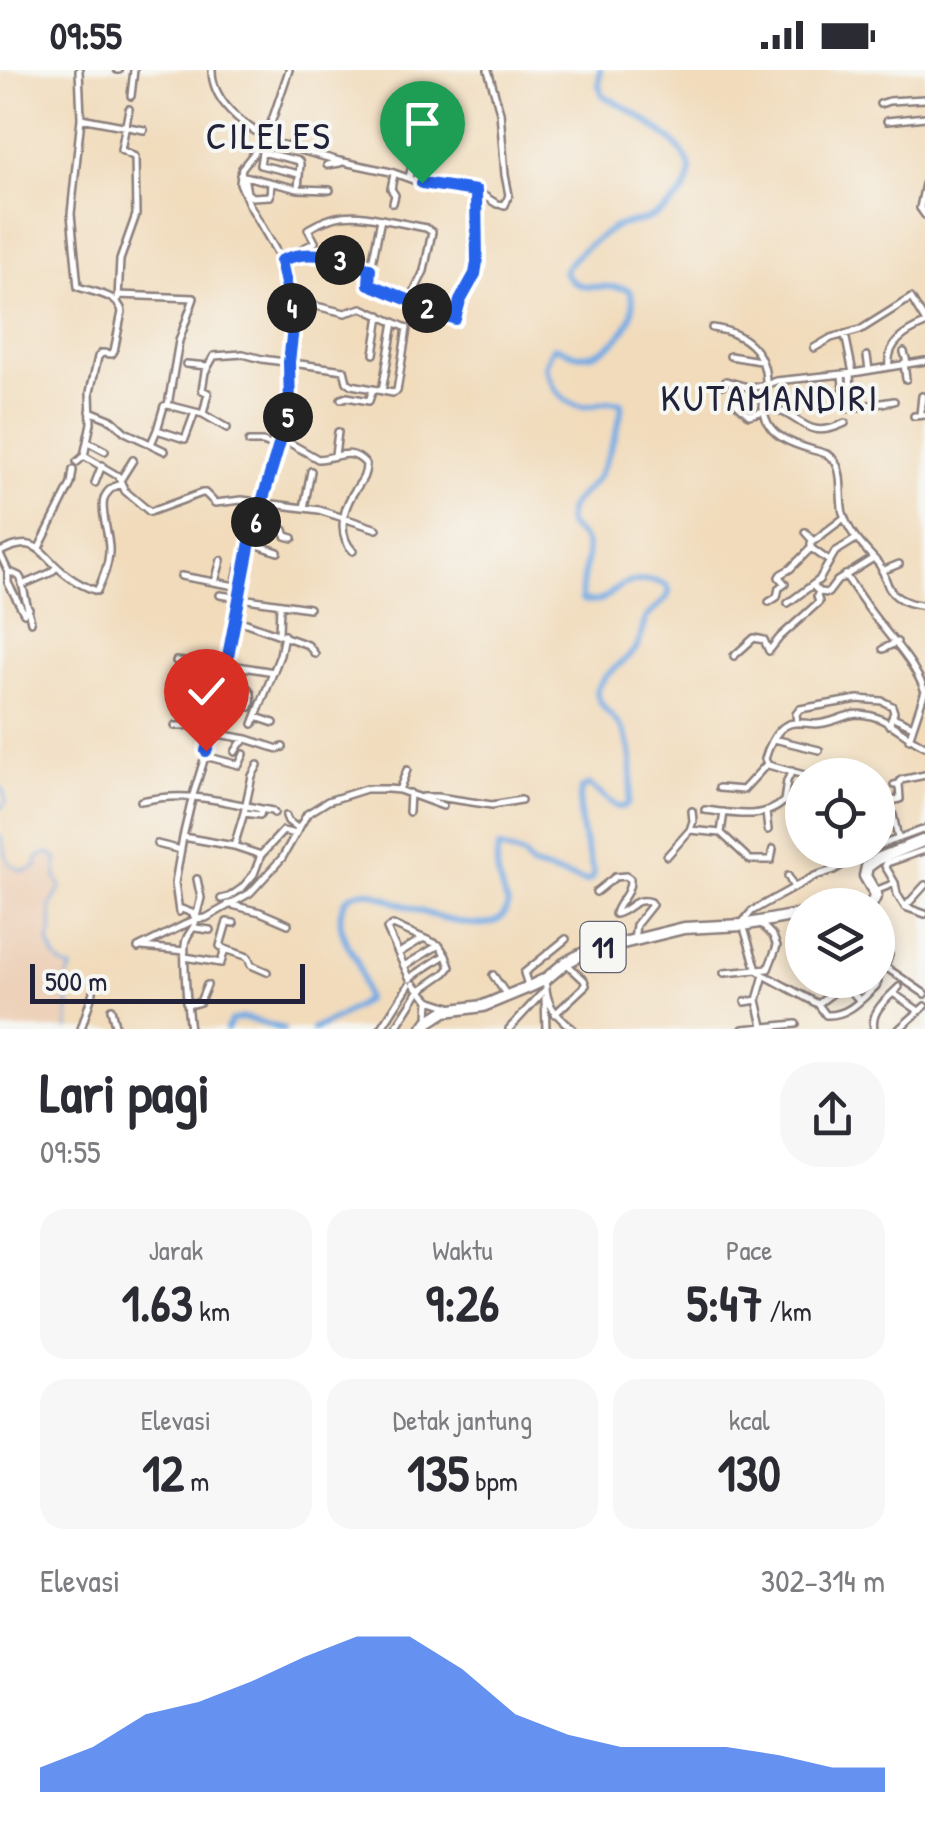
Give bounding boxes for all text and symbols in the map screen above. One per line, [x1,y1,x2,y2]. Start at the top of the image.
text: 09:55 [50,9,122,61]
pin [380,81,465,184]
icon: arrive [395,96,450,151]
district label: CILELES [206,109,332,161]
pin: 3 [315,235,365,285]
text: 3 [334,241,346,279]
pin: 4 [267,283,317,333]
pin: 2 [402,283,452,333]
text: 4 [287,289,297,327]
text: 2 [420,289,434,327]
district label: KUTAMANDIRI [660,371,880,423]
pin: 5 [263,392,313,442]
text: 5 [282,398,294,436]
pin: 6 [231,497,281,547]
text: 6 [250,503,262,541]
pin [164,649,249,752]
icon: check [179,664,234,719]
map controls [785,758,895,998]
button: locate [785,758,895,868]
button: layers [785,888,895,998]
road number: 11 [580,922,626,972]
scale bar [30,959,305,1004]
text: 500 m [45,962,107,1000]
text: Lari pagi [40,1055,210,1129]
button: share [780,1062,885,1167]
text: 09:55 [40,1130,101,1173]
text: Jarak [148,1231,203,1269]
text: Waktu [432,1231,493,1269]
text: Pace [726,1231,772,1269]
text: 1.63 [122,1269,193,1337]
text: 9:26 [426,1269,499,1337]
text: 5:47 [687,1269,763,1337]
text: km [193,1292,230,1330]
text: /km [763,1292,812,1330]
text: Elevasi [141,1401,211,1439]
text: Detak jantung [393,1401,532,1439]
text: kcal [729,1401,770,1439]
text: 12 [142,1439,184,1507]
text: 135 [407,1439,469,1507]
text: 130 [718,1439,781,1507]
text: m [184,1462,209,1500]
text: bpm [469,1462,518,1500]
text: Elevasi [40,1559,120,1602]
text: 302–314 m [761,1559,885,1602]

